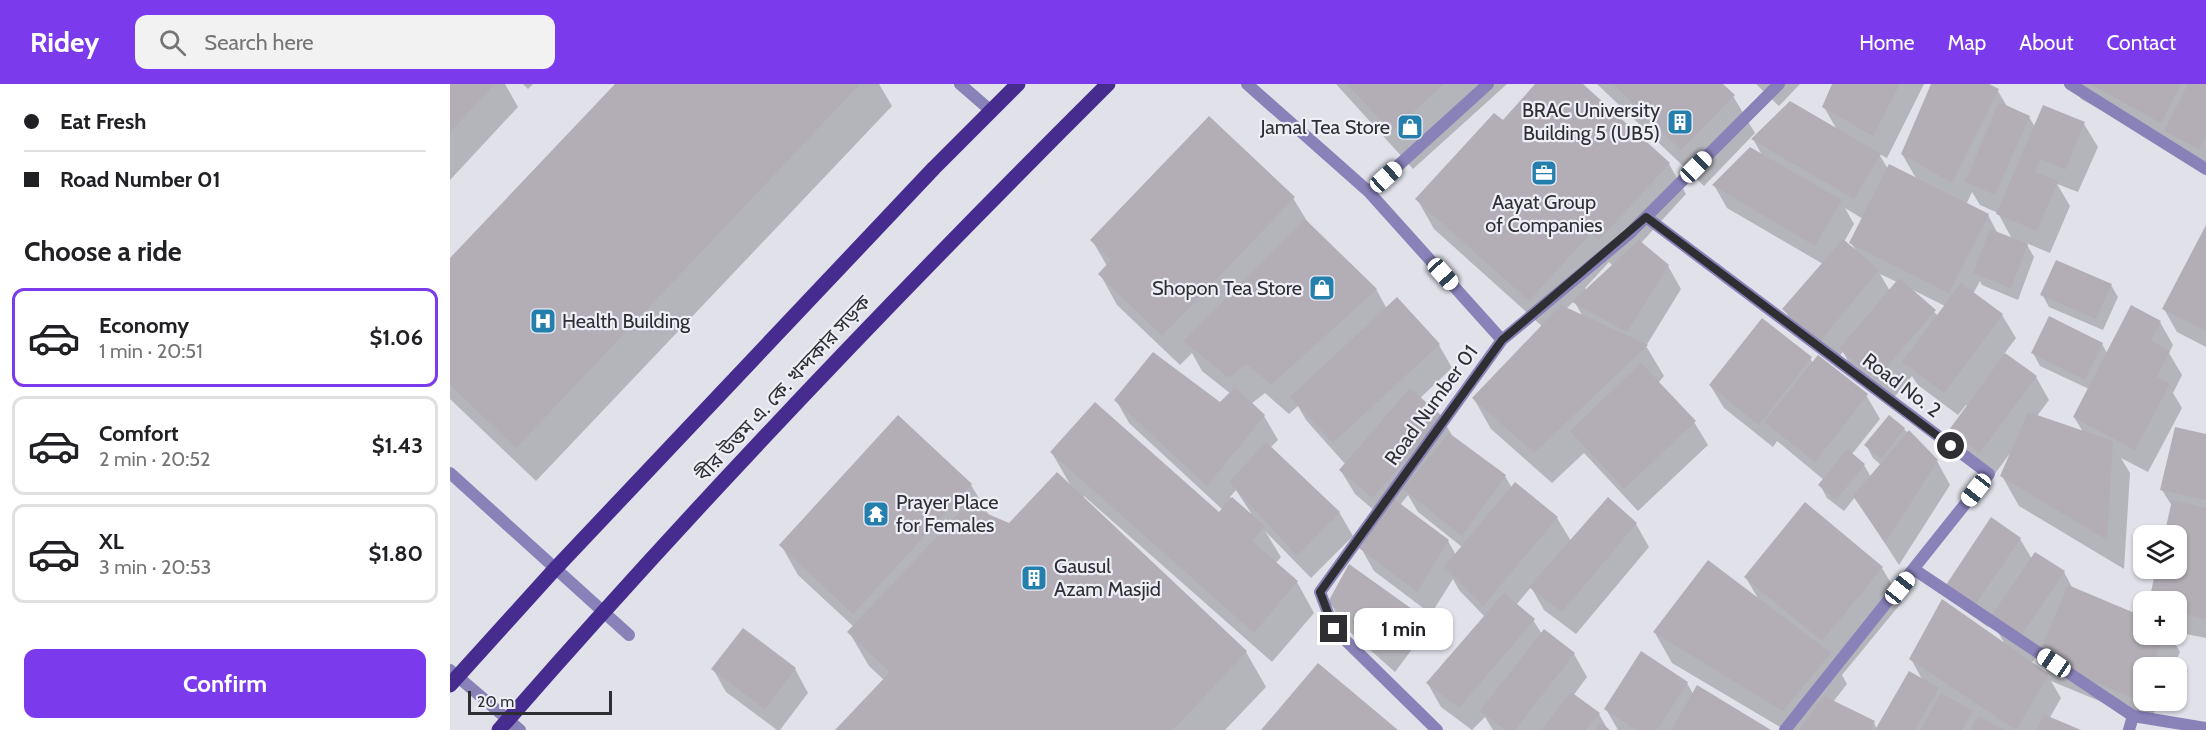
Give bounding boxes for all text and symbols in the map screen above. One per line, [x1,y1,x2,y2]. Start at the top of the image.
search box [135,15,555,69]
text: Ridey [30,25,99,59]
icon: search [156,26,189,59]
text: Search here [204,29,314,56]
text: Home [1859,30,1915,55]
text: Map [1948,30,1986,55]
text: About [2019,30,2073,55]
text: Contact [2106,30,2176,55]
place label: BRAC University Building 5 (UB5) [1522,98,1660,145]
building icon: BRAC University Building 5 (UB5) [1665,107,1695,137]
text: Eat Fresh [60,108,146,135]
shop icon: Jamal Tea Store [1395,112,1425,142]
place label: Jamal Tea Store [1259,115,1390,139]
car [1677,148,1715,186]
car [1367,158,1405,196]
office icon: Aayat Group of Companies [1529,158,1559,188]
text: Road Number 01 [60,166,221,193]
place label: Aayat Group of Companies [1485,190,1603,237]
text: Choose a ride [24,235,182,268]
car [1424,255,1462,293]
shop icon: Shopon Tea Store [1307,273,1337,303]
place label: Shopon Tea Store [1152,276,1302,300]
street label: বীর উত্তম এ. কে. খন্দকার সড়ক [690,290,876,487]
hospital icon: Health Building [528,306,558,336]
place label: Health Building [562,309,691,333]
icon: car [27,311,81,365]
text: Economy [99,312,189,339]
text: $1.06 [370,324,423,351]
text: 1 min · 20:51 [99,339,203,363]
street label: Road Number 01 [1379,340,1483,470]
street label: Road No. 2 [1858,348,1946,422]
icon: car [27,419,81,473]
text: Comfort [99,420,178,447]
text: $1.43 [372,432,423,459]
route start [1937,432,1964,459]
text: 2 min · 20:52 [99,447,211,471]
car [1958,470,1994,510]
place label: Prayer Place for Females [896,490,998,537]
temple icon: Prayer Place for Females [861,499,891,529]
map controls [2133,525,2187,711]
button: layers [2133,525,2187,579]
icon: car [27,527,81,581]
text: XL [99,528,124,555]
text: $1.80 [368,540,423,567]
place label: Gausul Azam Masjid [1054,554,1161,601]
text: 3 min · 20:53 [99,555,211,579]
building icon: Gausul Azam Masjid [1019,563,1049,593]
car [1882,568,1918,608]
button: + [2133,591,2187,645]
callout: 1 min [1355,608,1454,650]
route end [1320,615,1347,642]
text: 1 min [1381,617,1426,641]
car [2034,645,2074,681]
button: Confirm [24,649,426,718]
button: − [2133,657,2187,711]
scale bar [468,688,612,716]
text: 20 m [477,692,514,711]

